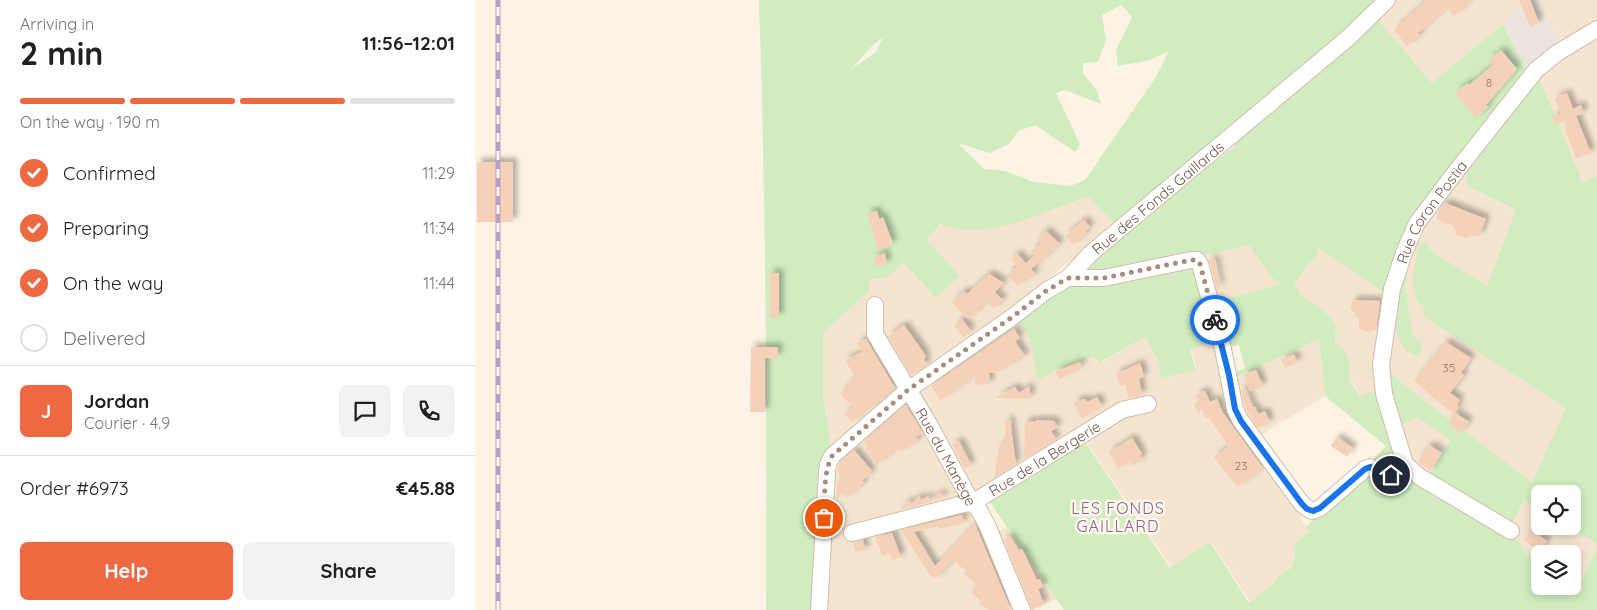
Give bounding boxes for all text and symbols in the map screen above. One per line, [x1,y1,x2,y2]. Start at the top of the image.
text: Arriving in [20,14,94,34]
text: 11:56–12:01 [362,31,455,55]
text: 2 min [20,33,103,73]
house number: 8 [1486,75,1492,90]
text: On the way · 190 m [20,112,160,132]
street label: Rue des Fonds Gaillards [1088,137,1228,258]
street label: Rue Coron Postia [1392,156,1471,266]
icon: check [20,159,48,187]
text: Confirmed [63,161,156,185]
text: 11:29 [422,163,455,183]
icon: check [20,214,48,242]
text: Preparing [63,216,149,240]
text: 11:34 [423,218,455,238]
icon: check [20,269,48,297]
text: On the way [63,271,164,295]
text: 11:44 [423,273,455,293]
courier [1190,295,1240,345]
icon: bike [1201,306,1229,334]
text: Delivered [63,326,146,350]
house number: 35 [1443,360,1455,375]
button: chat [339,385,391,437]
button: phone [403,385,455,437]
text: Jordan [84,389,149,413]
text: J [41,399,51,423]
street label: Rue du Manège [912,404,981,509]
text: Courier · 4.9 [84,413,170,433]
street label: Rue de la Bergerie [985,416,1104,500]
pin [1370,454,1412,496]
house number: 23 [1235,458,1247,473]
icon: home [1377,461,1405,489]
text: Order #6973 [20,476,129,500]
text: €45.88 [396,476,455,500]
map controls [1531,485,1581,595]
button: locate [1531,485,1581,535]
pin [803,497,845,539]
district label: LES FONDS GAILLARD [1071,498,1165,536]
icon: bag [810,504,838,532]
button: Help [20,542,233,600]
button: Share [243,542,455,600]
button: layers [1531,545,1581,595]

